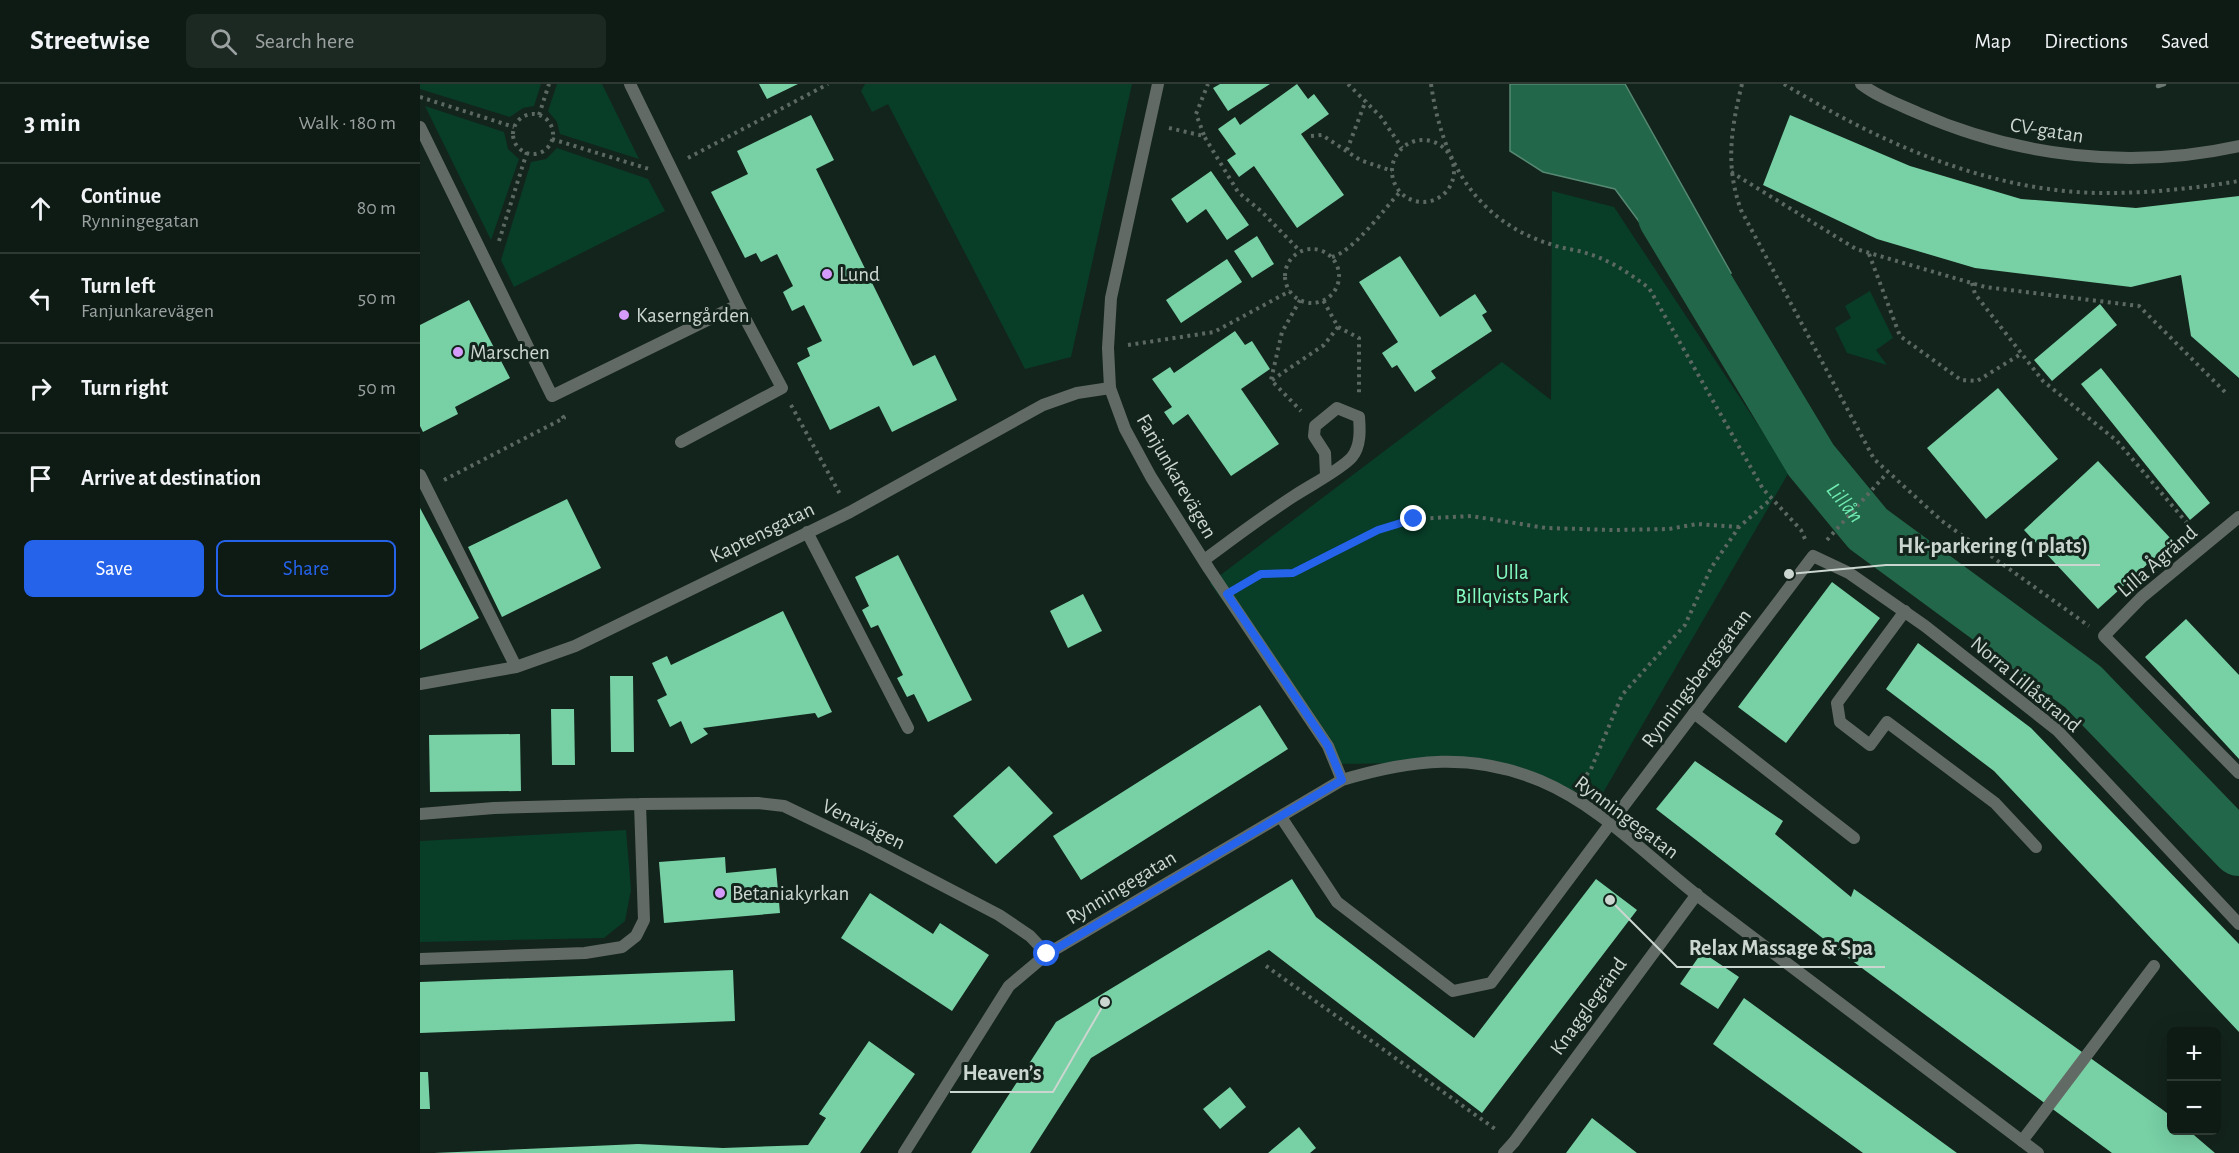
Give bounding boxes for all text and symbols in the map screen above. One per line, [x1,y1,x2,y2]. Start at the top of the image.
search box [186,14,606,68]
icon: search [207,25,240,58]
text: Streetwise [30,27,150,55]
text: Search here [255,30,354,52]
text: Map [1975,31,2011,52]
text: Directions [2044,31,2128,52]
text: Saved [2161,31,2209,52]
text: 3 min [24,110,81,136]
text: Walk · 180 m [299,113,396,133]
street label: CV-gatan [2009,114,2085,147]
text: Continue [81,185,161,207]
icon: ahead [24,192,57,225]
text: 80 m [357,198,396,218]
text: Rynningegatan [81,211,199,231]
place label: Lund [839,264,880,285]
marker: Lund [820,267,834,281]
text: Turn left [81,275,155,297]
icon: left [24,282,57,315]
text: 50 m [358,288,396,308]
text: Fanjunkarevägen [81,301,214,321]
place label: Kaserngården [636,305,750,326]
marker: Kaserngården [617,308,631,322]
place label: Marschen [470,342,550,363]
marker: Marschen [451,345,465,359]
icon: right [24,372,57,405]
text: Turn right [81,377,168,399]
text: 50 m [358,378,396,398]
street label: Fanjunkarevägen [1133,410,1221,542]
icon: arrive [24,462,57,495]
text: Arrive at destination [81,467,261,489]
water label: Lillån [1822,479,1868,527]
street label: Kaptensgatan [707,498,818,567]
route end [1400,505,1426,531]
street label: Lilla Ågränd [2112,520,2201,601]
callout: Hk-parkering (1 plats) [1886,525,2100,565]
text: Hk-parkering (1 plats) [1898,535,2088,557]
button: Save [24,540,204,597]
button: Share [216,540,396,597]
park label: Ulla Billqvists Park [1455,562,1569,607]
street label: Rynningsbergsgatan [1638,605,1755,752]
street label: Norra Lillåstrand [1967,632,2085,736]
street label: Rynningegatan [1571,772,1683,863]
street label: Venavägen [819,795,909,854]
street label: Rynningegatan [1063,847,1180,928]
place label: Betaniakyrkan [732,883,849,904]
marker: Betaniakyrkan [713,886,727,900]
callout: Relax Massage & Spa [1677,927,1885,967]
text: Relax Massage & Spa [1689,937,1874,959]
route start [1033,940,1059,966]
street label: Knagglegränd [1546,954,1631,1059]
map controls [2167,1027,2221,1135]
button: + [2167,1027,2221,1081]
callout: Heaven’s [950,1052,1053,1092]
text: Heaven’s [963,1062,1041,1084]
button: − [2167,1081,2221,1135]

